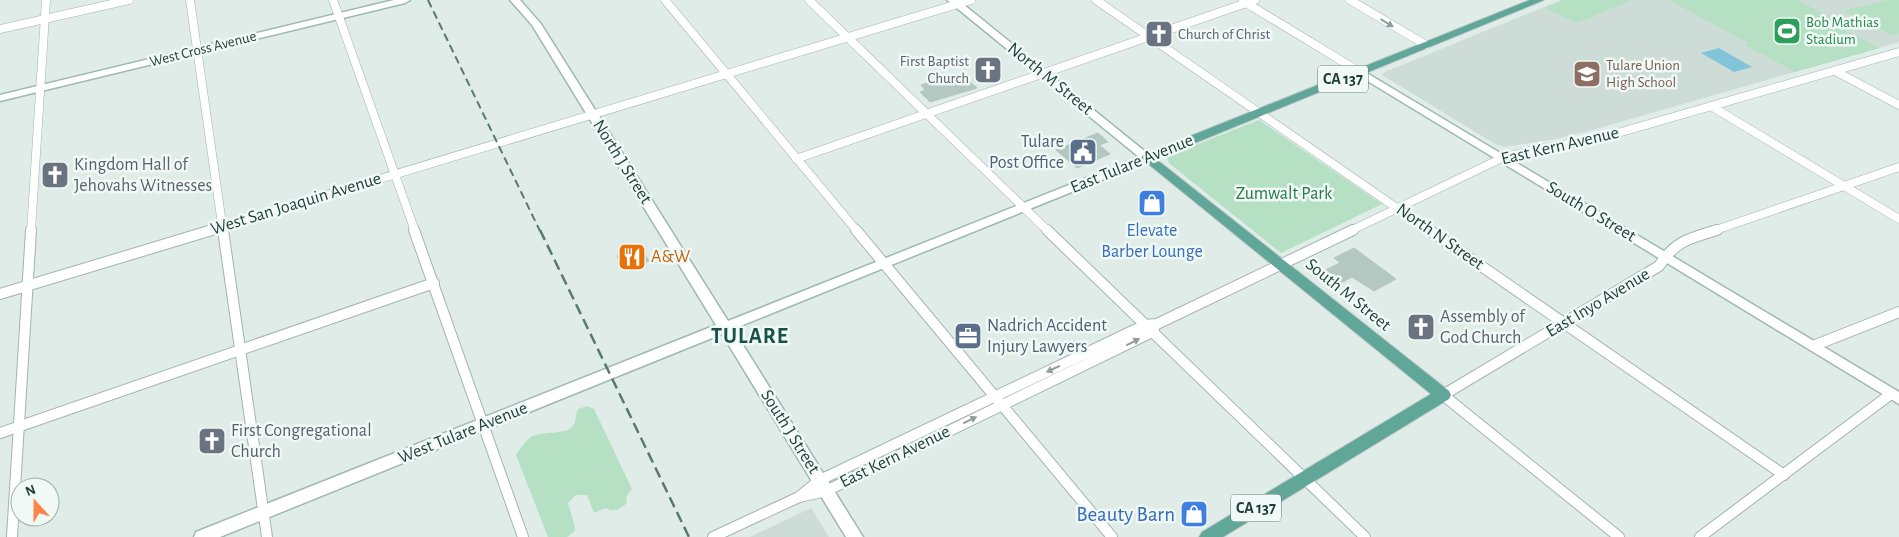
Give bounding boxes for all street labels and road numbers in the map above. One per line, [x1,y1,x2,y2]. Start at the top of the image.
street label: West Cross Avenue [148,28,258,70]
street label: North M Street [1004,39,1096,119]
road number: CA 137 [1318,66,1368,92]
street label: North J Street [589,117,655,207]
street label: East Kern Avenue [1499,124,1621,168]
street label: East Tulare Avenue [1068,131,1196,197]
street label: West San Joaquin Avenue [209,169,383,239]
street label: South O Street [1543,178,1639,246]
street label: North N Street [1393,200,1487,274]
street label: South M Street [1302,255,1394,335]
street label: East Inyo Avenue [1543,265,1653,341]
street label: South J Street [757,387,823,477]
street label: West Tulare Avenue [396,399,530,467]
street label: East Kern Avenue [837,423,953,491]
road number: CA 137 [1231,494,1281,522]

